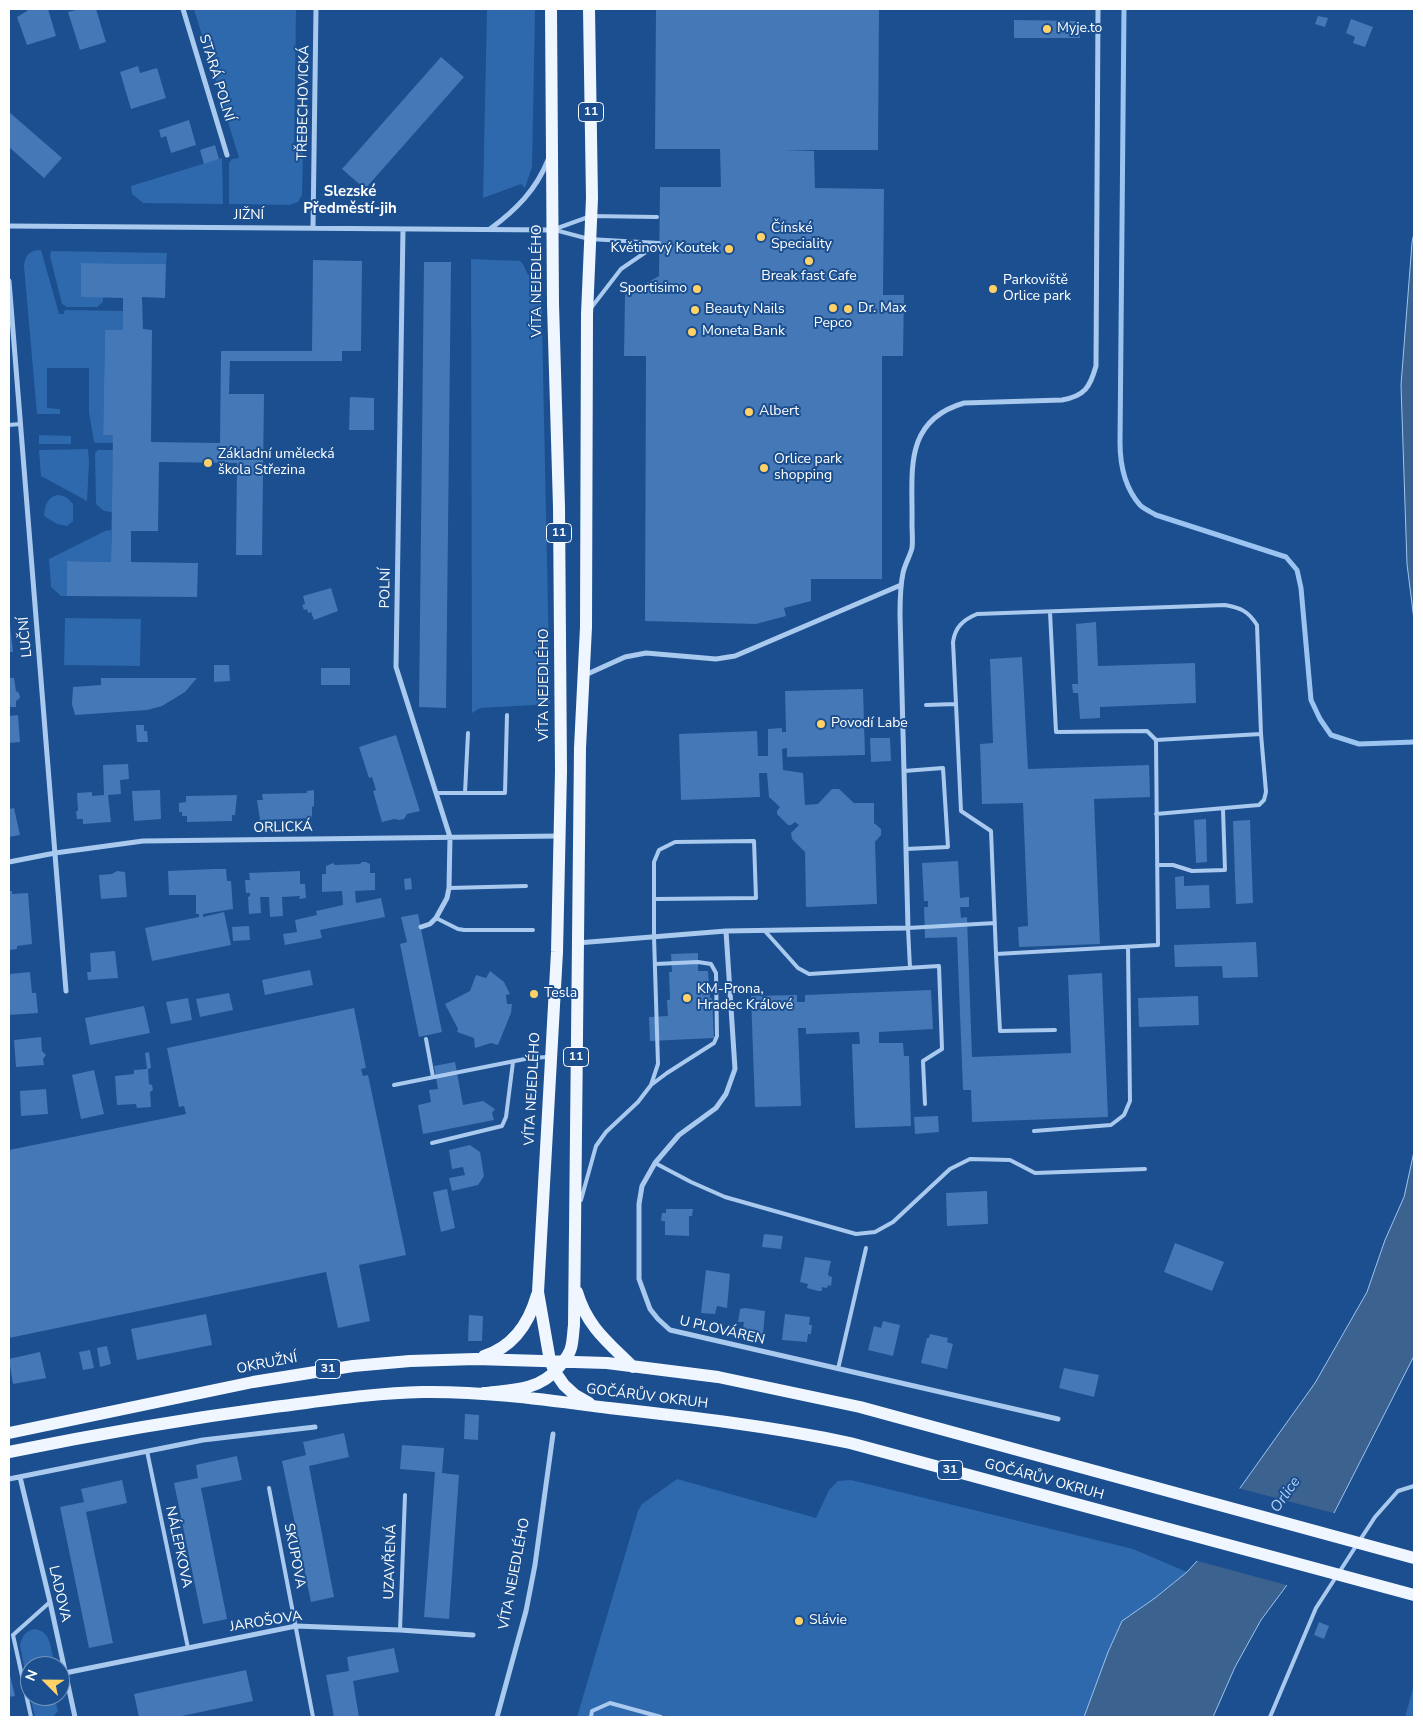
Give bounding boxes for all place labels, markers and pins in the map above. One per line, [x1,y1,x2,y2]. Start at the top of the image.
place label: Myje.to [1057,21,1102,37]
marker: Myje.to [1041,23,1053,35]
place label: Čínské Speciality [771,221,832,253]
marker: Čínské Speciality [755,231,767,243]
place label: Květinový Koutek [611,241,719,257]
marker: Květinový Koutek [723,243,735,255]
marker: Break fast Cafe [803,255,815,267]
place label: Break fast Cafe [761,269,857,285]
place label: Parkoviště Orlice park [1003,273,1071,306]
place label: Sportisimo [619,281,687,297]
marker: Sportisimo [691,283,703,295]
marker: Parkoviště Orlice park [987,283,999,295]
place label: Dr. Max [858,301,907,317]
place label: Beauty Nails [705,302,785,318]
marker: Pepco [827,302,839,314]
marker: Dr. Max [842,303,854,315]
marker: Beauty Nails [689,304,701,316]
place label: Pepco [814,316,852,332]
place label: Moneta Bank [702,324,785,340]
marker: Moneta Bank [686,326,698,338]
place label: Albert [759,404,799,420]
marker: Albert [743,406,755,418]
place label: Základní umělecká škola Střezina [218,447,335,480]
place label: Orlice park shopping [774,452,842,484]
marker: Základní umělecká škola Střezina [202,457,214,469]
marker: Orlice park shopping [758,462,770,474]
place label: Povodí Labe [831,716,908,732]
marker: Povodí Labe [815,718,827,730]
place label: KM-Prona, Hradec Králové [697,982,793,1014]
place label: Tesla [544,986,577,1002]
marker: Tesla [528,988,540,1000]
marker: KM-Prona, Hradec Králové [681,992,693,1004]
place label: Slávie [809,1613,847,1629]
marker: Slávie [793,1615,805,1627]

